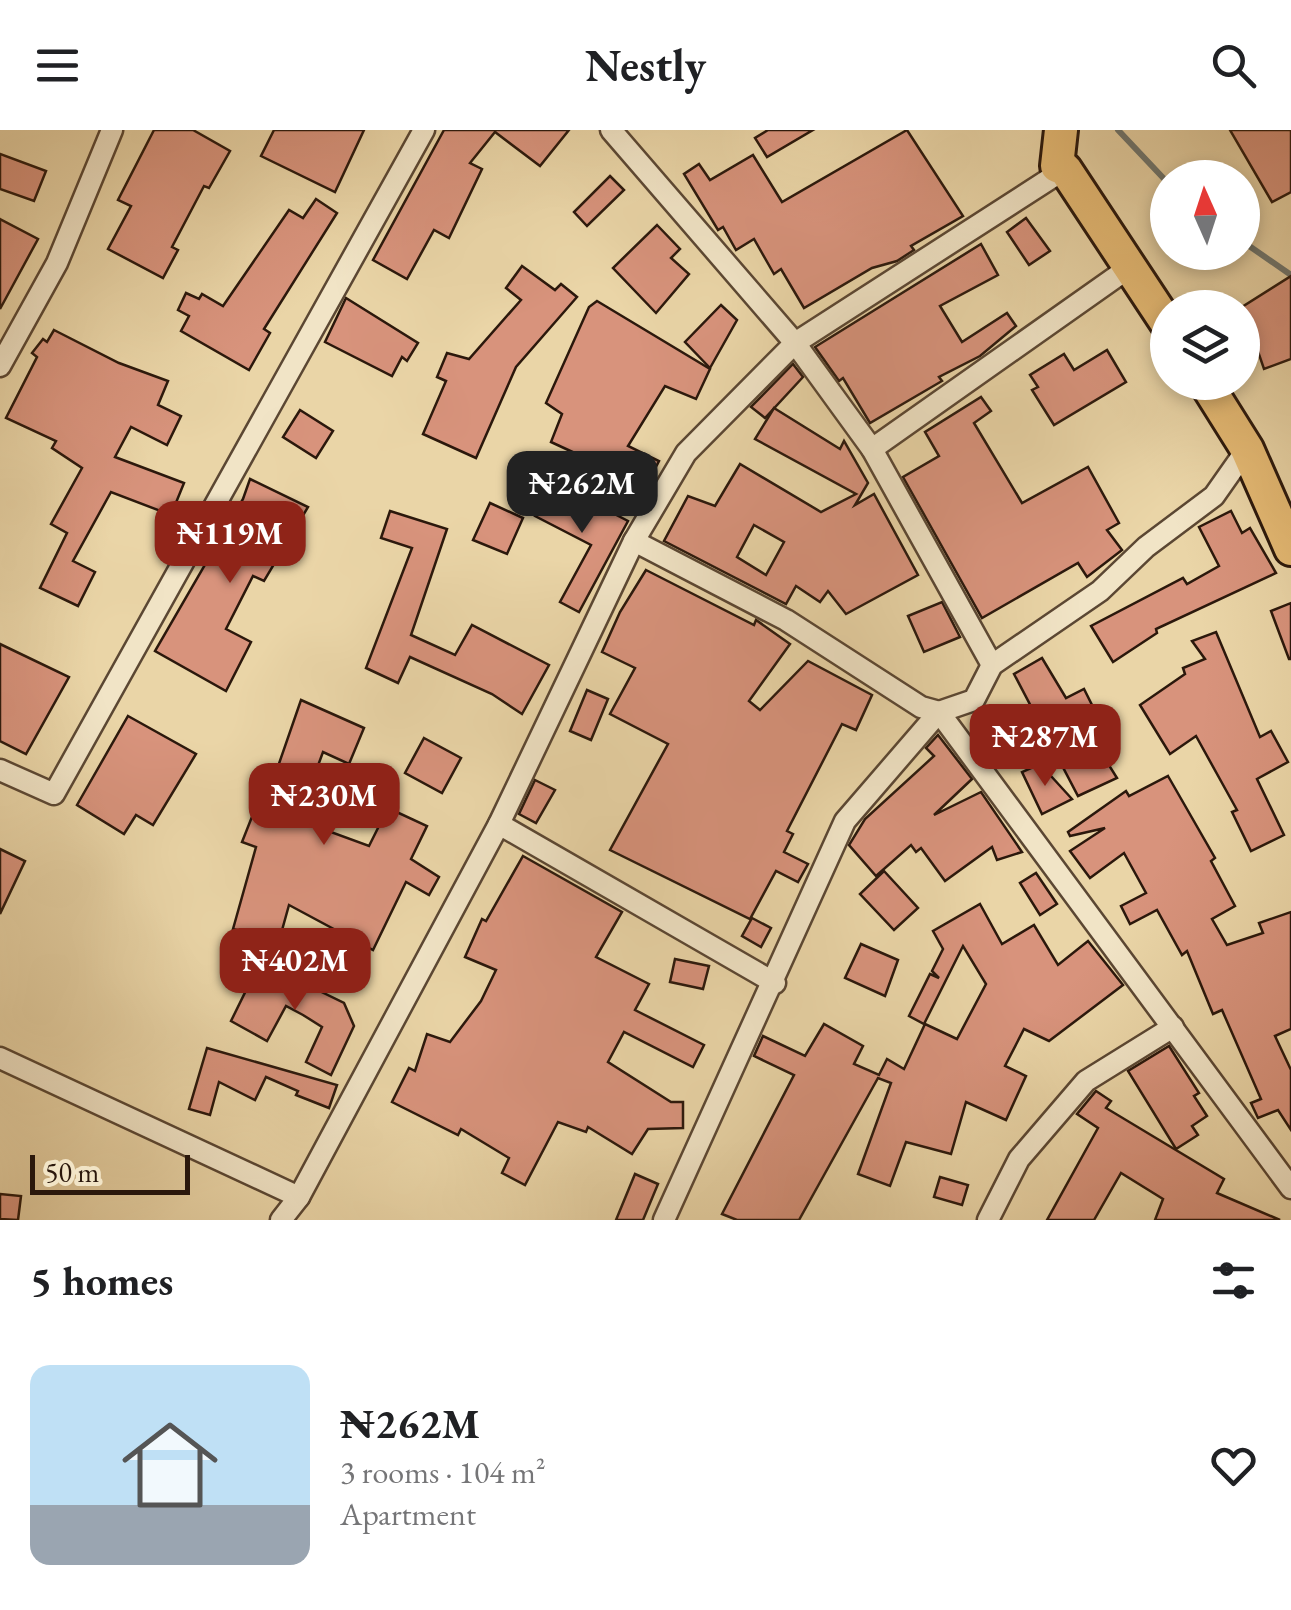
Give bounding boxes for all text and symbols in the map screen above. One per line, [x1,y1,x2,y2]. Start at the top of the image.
text: Nestly [585,36,706,94]
icon: menu [30,38,85,93]
icon: search [1206,38,1261,93]
north arrow [1150,160,1260,270]
map controls [1150,160,1260,400]
button: layers [1150,290,1260,400]
pin: ₦262M [512,451,652,536]
text: ₦262M [529,462,635,504]
pin: ₦119M [160,501,300,586]
text: ₦119M [177,512,283,554]
pin: ₦287M [975,704,1115,789]
text: ₦287M [992,715,1098,757]
pin: ₦230M [254,763,394,848]
text: ₦230M [271,774,377,816]
pin: ₦402M [225,928,365,1013]
text: ₦402M [242,939,348,981]
scale bar [30,1150,190,1194]
text: 50 m [45,1154,99,1190]
text: 5 homes [30,1253,173,1308]
icon: filters [1206,1253,1261,1308]
text: ₦262M [340,1396,480,1451]
icon: home [110,1405,230,1525]
icon: heart [1206,1438,1261,1493]
text: 3 rooms · 104 m² [340,1451,546,1493]
text: Apartment [340,1493,476,1535]

